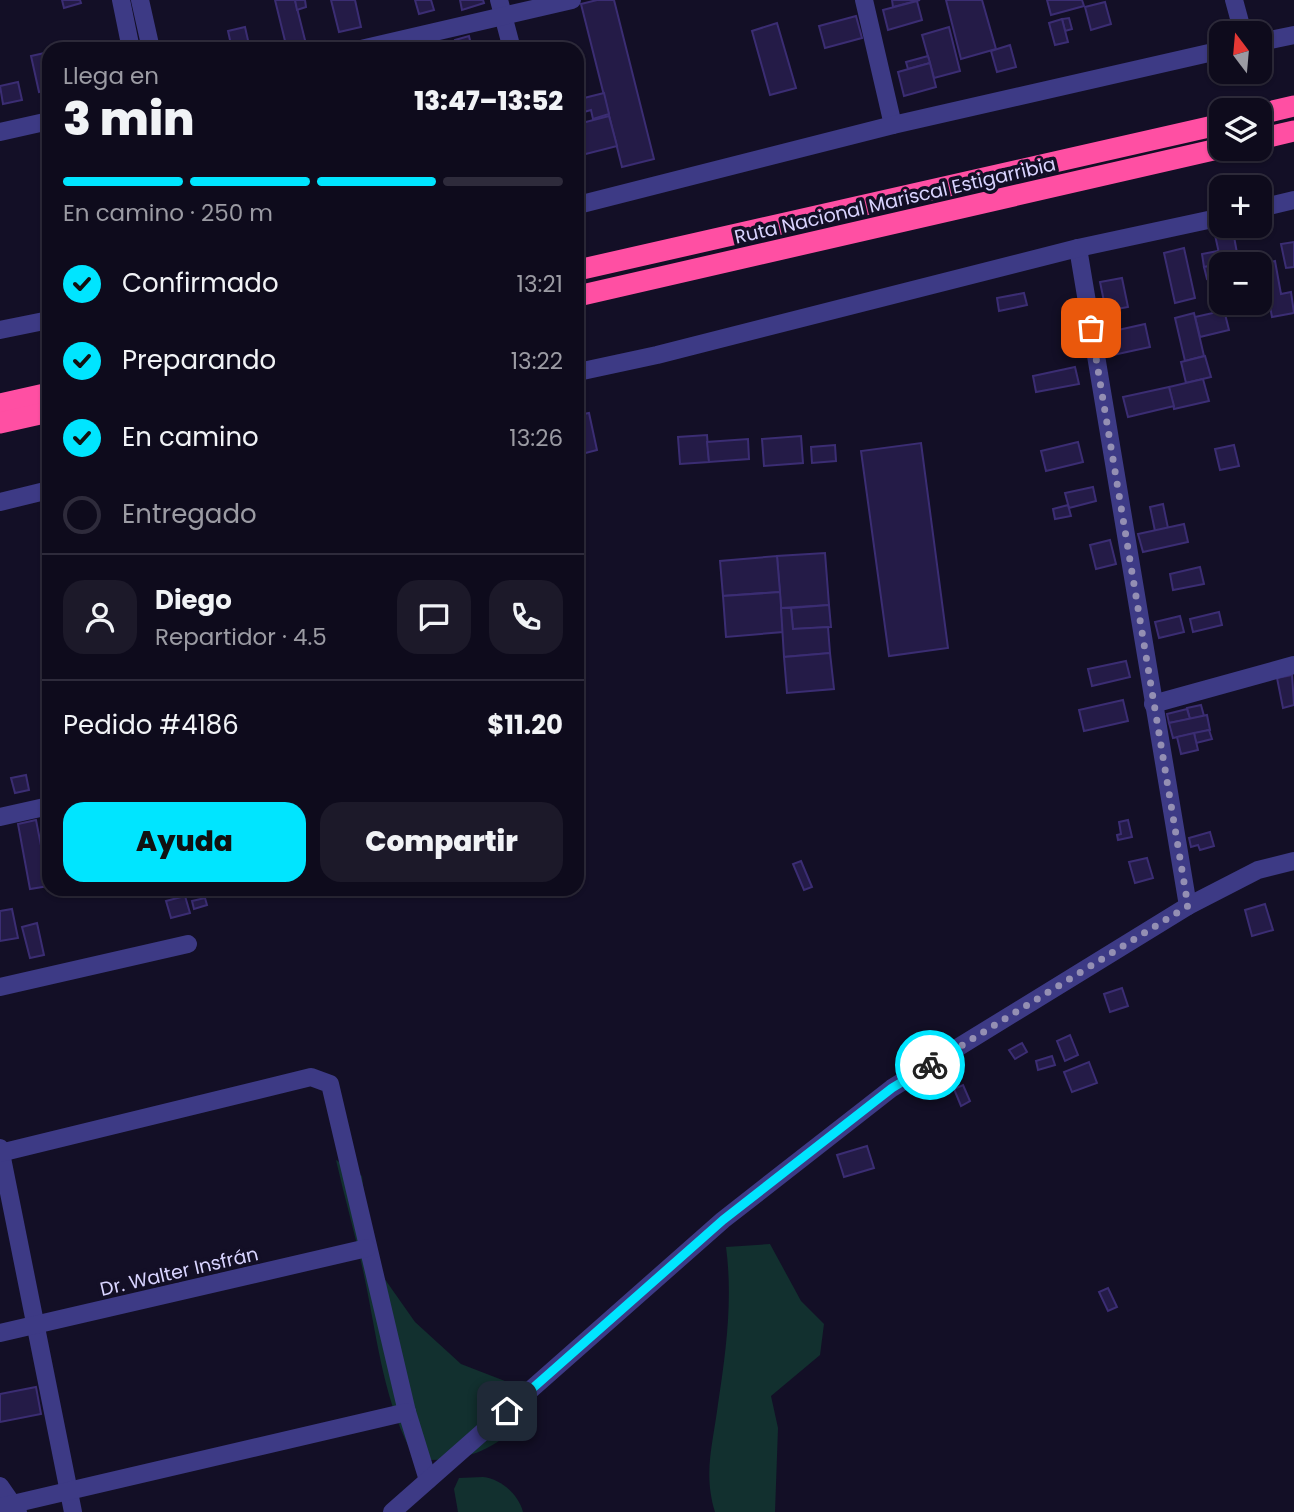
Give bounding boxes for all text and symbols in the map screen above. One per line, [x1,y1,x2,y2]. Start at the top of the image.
north arrow [1209,21,1272,84]
map controls [1209,21,1272,315]
text: Llega en [63,60,159,92]
text: 13:47–13:52 [414,83,563,119]
text: 3 min [63,87,195,151]
button: layers [1209,98,1272,161]
street label: Ruta Nacional Mariscal Estigarribia [732,150,1058,251]
button: + [1209,175,1272,238]
text: En camino · 250 m [63,197,273,229]
button: − [1209,252,1272,315]
icon: check [63,265,101,303]
text: Confirmado [122,265,279,301]
text: 13:21 [517,268,563,300]
pin [1061,298,1121,358]
icon: bag [1072,309,1110,347]
icon: check [63,342,101,380]
text: Preparando [122,342,276,378]
text: 13:22 [511,345,563,377]
icon: check [63,419,101,457]
text: En camino [122,419,259,455]
text: 13:26 [509,422,563,454]
text: Entregado [122,496,257,532]
button: person [63,580,137,654]
button: chat [397,580,471,654]
button: phone [489,580,563,654]
text: Diego [155,582,232,618]
text: Repartidor · 4.5 [155,621,327,653]
text: Pedido #4186 [63,707,239,743]
text: $11.20 [487,707,563,743]
button: Ayuda [63,802,306,882]
button: Compartir [320,802,563,882]
courier [895,1030,965,1100]
icon: bike [911,1046,949,1084]
street label: Dr. Walter Insfrán [97,1240,261,1303]
pin [477,1381,537,1441]
icon: home [488,1392,526,1430]

